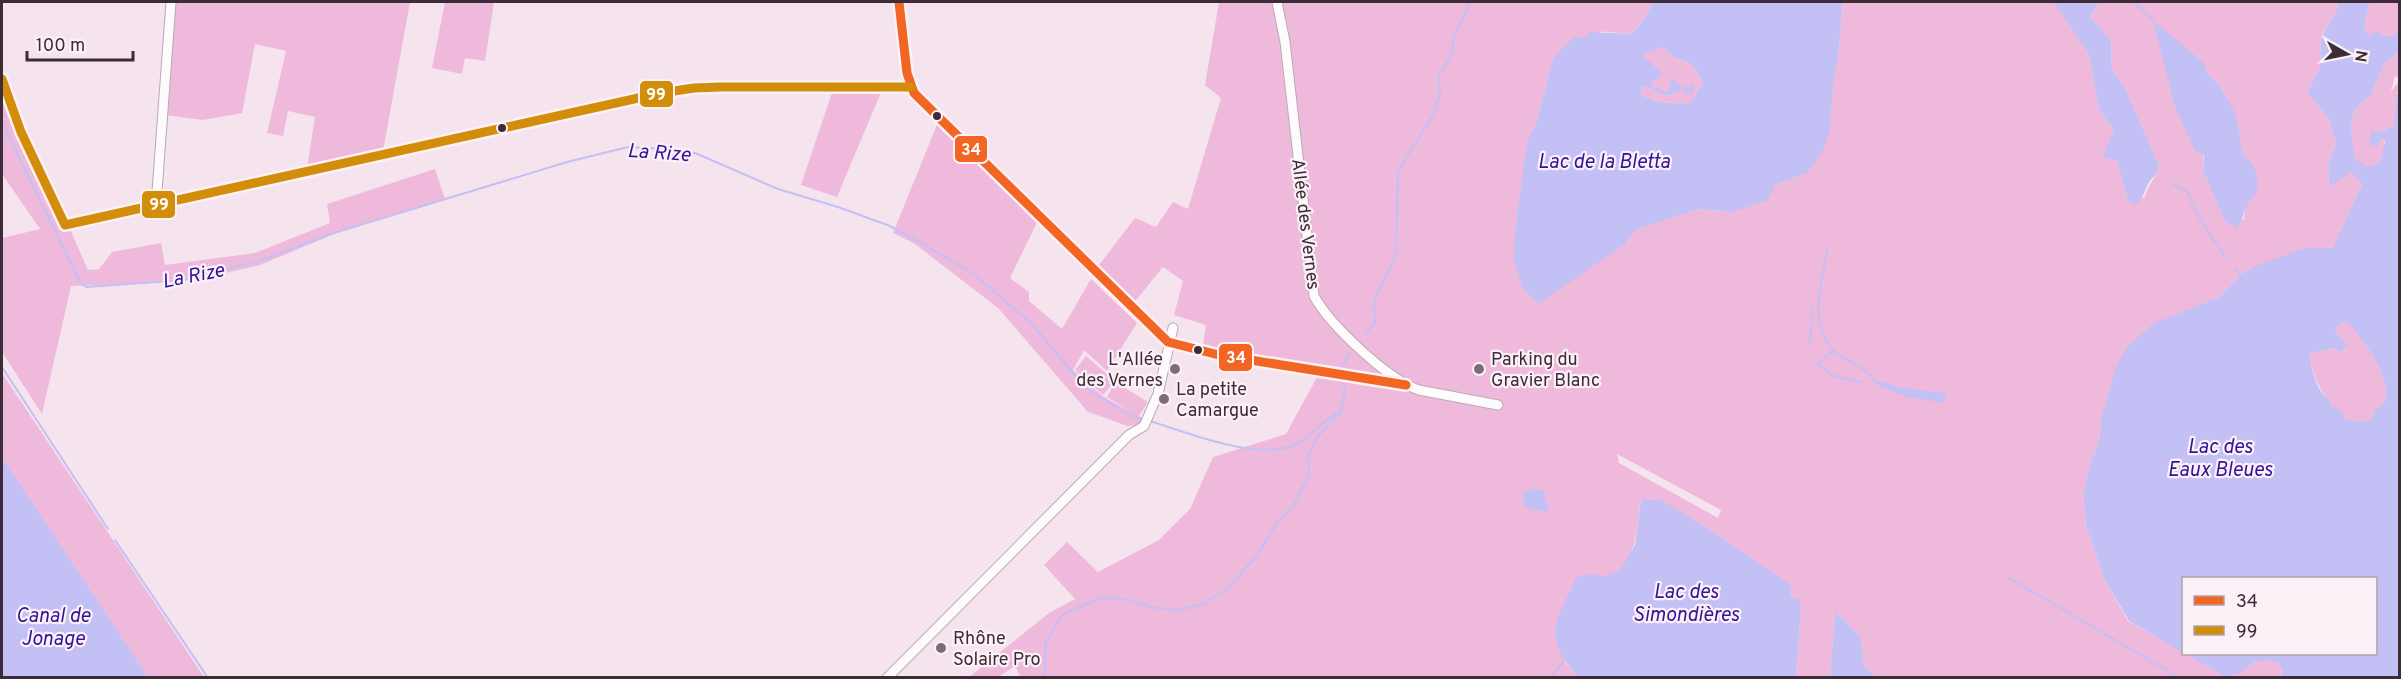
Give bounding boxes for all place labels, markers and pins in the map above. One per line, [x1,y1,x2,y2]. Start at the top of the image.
unlabelled marker [931,110,943,122]
unlabelled marker [496,122,508,134]
unlabelled marker [1192,344,1204,356]
place label: L'Allée des Vernes [1076,349,1163,393]
place label: Parking du Gravier Blanc [1491,349,1600,393]
marker: L'Allée des Vernes [1168,362,1182,376]
marker: Parking du Gravier Blanc [1472,362,1486,376]
place label: La petite Camargue [1176,379,1259,423]
marker: La petite Camargue [1157,392,1171,406]
place label: Rhône Solaire Pro [953,628,1041,672]
marker: Rhône Solaire Pro [934,641,948,655]

